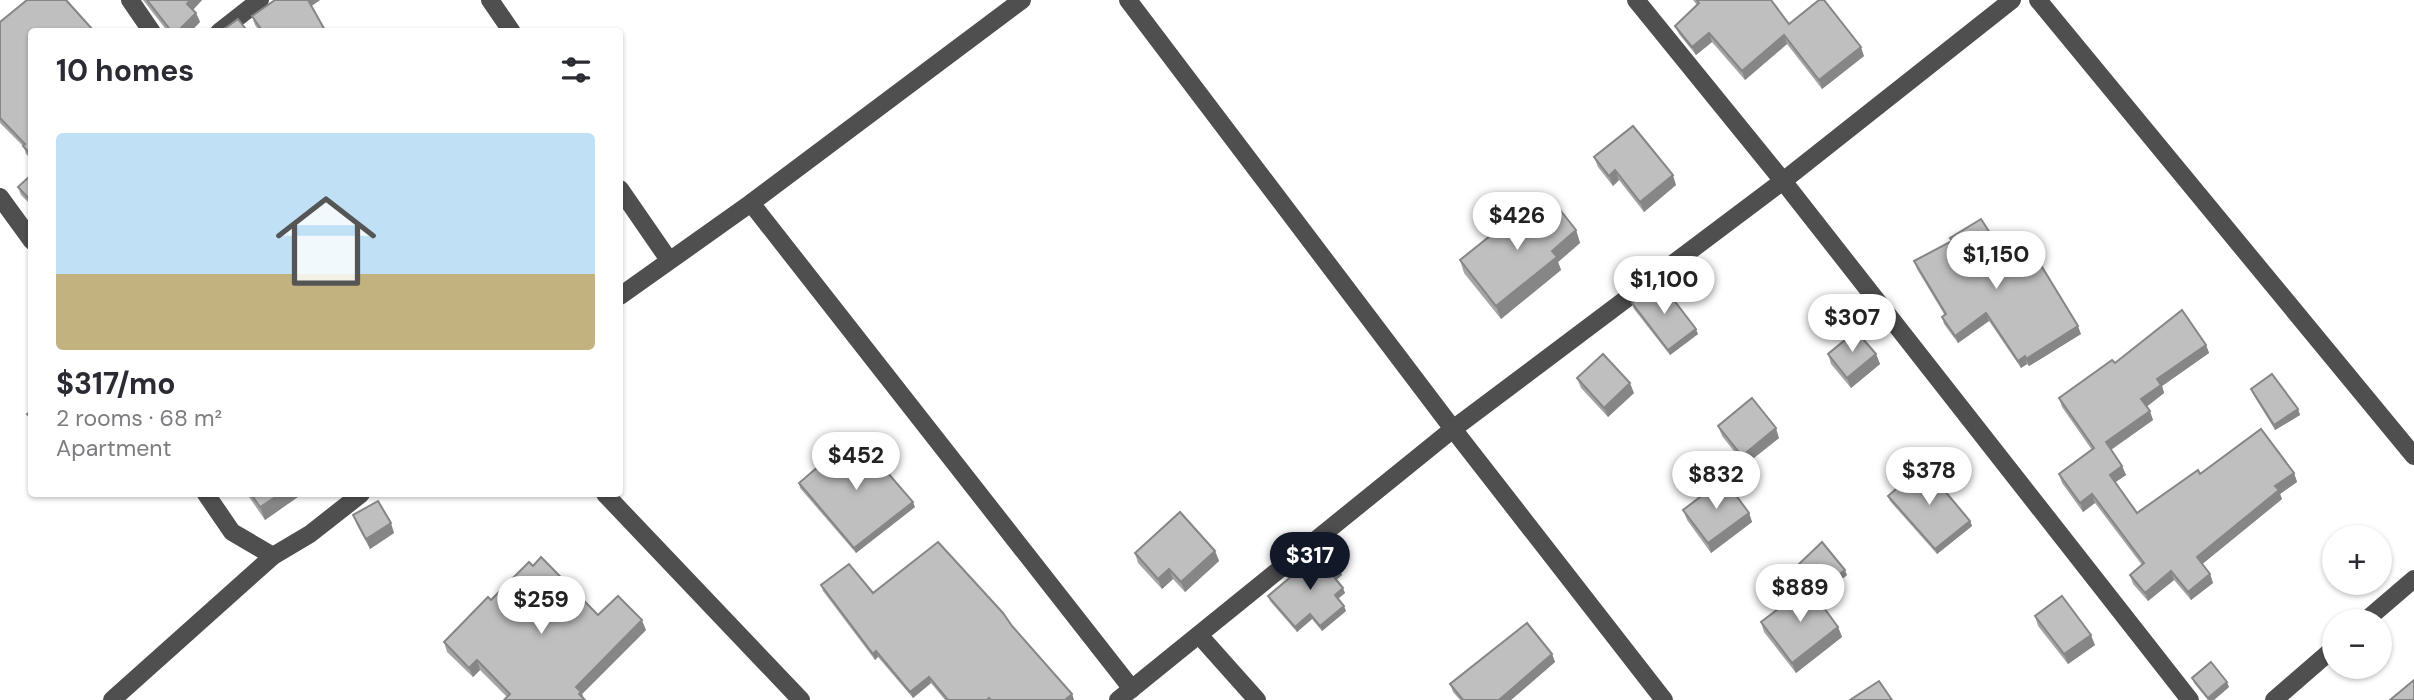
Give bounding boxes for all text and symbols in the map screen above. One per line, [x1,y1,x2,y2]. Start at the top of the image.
text: 10 homes [56,51,194,90]
icon: filters [557,51,595,89]
icon: home [263,178,389,304]
pin: $426 [1476,192,1558,252]
text: $426 [1489,200,1545,230]
pin: $1,150 [1939,232,2053,291]
text: $1,150 [1963,239,2029,269]
pin: $1,100 [1607,256,1721,316]
text: $1,100 [1630,264,1698,294]
pin: $307 [1811,294,1893,354]
text: $307 [1824,302,1880,332]
text: $317/mo [56,364,175,403]
text: 2 rooms · 68 m² [56,403,222,433]
text: Apartment [56,433,171,463]
pin: $452 [815,433,897,492]
text: $452 [828,440,884,470]
pin: $378 [1888,448,1970,507]
pin: $832 [1675,452,1757,511]
text: $378 [1902,455,1956,485]
text: $832 [1688,459,1744,489]
map controls [2322,525,2392,679]
button: + [2322,525,2392,595]
pin: $317 [1269,532,1351,592]
text: $317 [1286,540,1334,570]
pin: $889 [1759,564,1841,624]
text: $889 [1771,572,1829,602]
pin: $259 [500,576,582,636]
text: $259 [513,584,569,614]
button: − [2322,609,2392,679]

